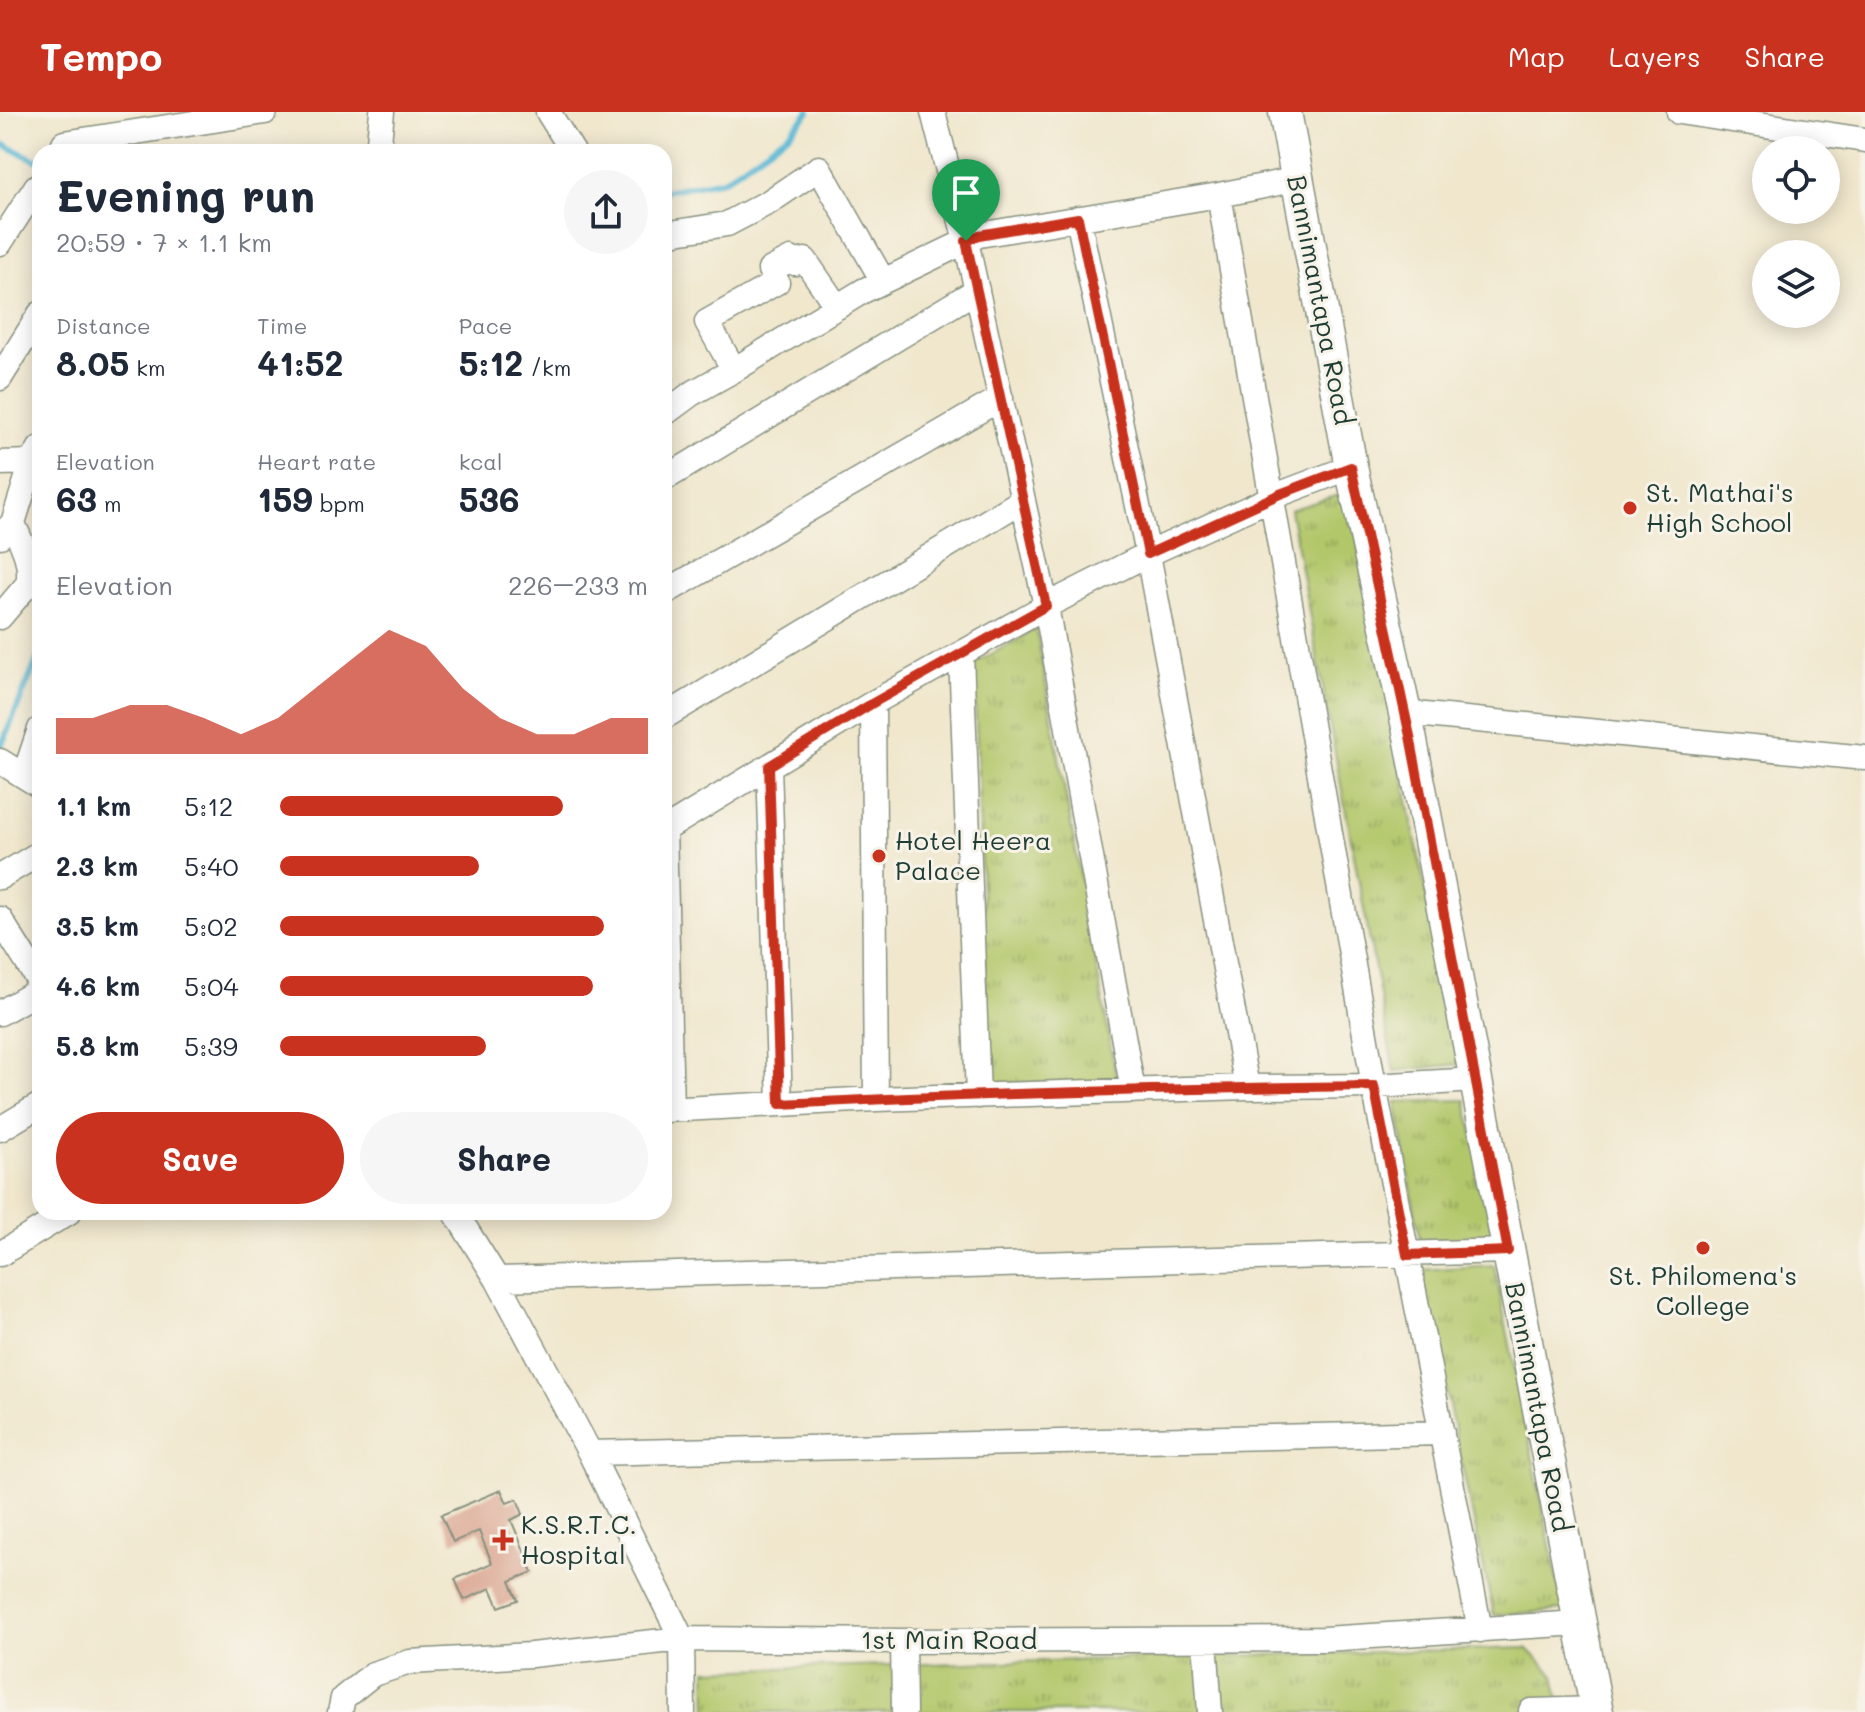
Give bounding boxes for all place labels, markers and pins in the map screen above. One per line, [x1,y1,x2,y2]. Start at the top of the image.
pin [932,159,1000,241]
place label: St. Mathai's High School [1646,475,1794,539]
marker: St. Mathai's High School [1621,499,1639,517]
place label: Hotel Heera Palace [895,823,1051,887]
marker: Hotel Heera Palace [870,847,888,865]
marker: St. Philomena's College [1694,1239,1712,1257]
place label: St. Philomena's College [1609,1258,1797,1322]
place label: K.S.R.T.C. Hospital [521,1507,637,1571]
marker: K.S.R.T.C. Hospital [492,1529,514,1551]

